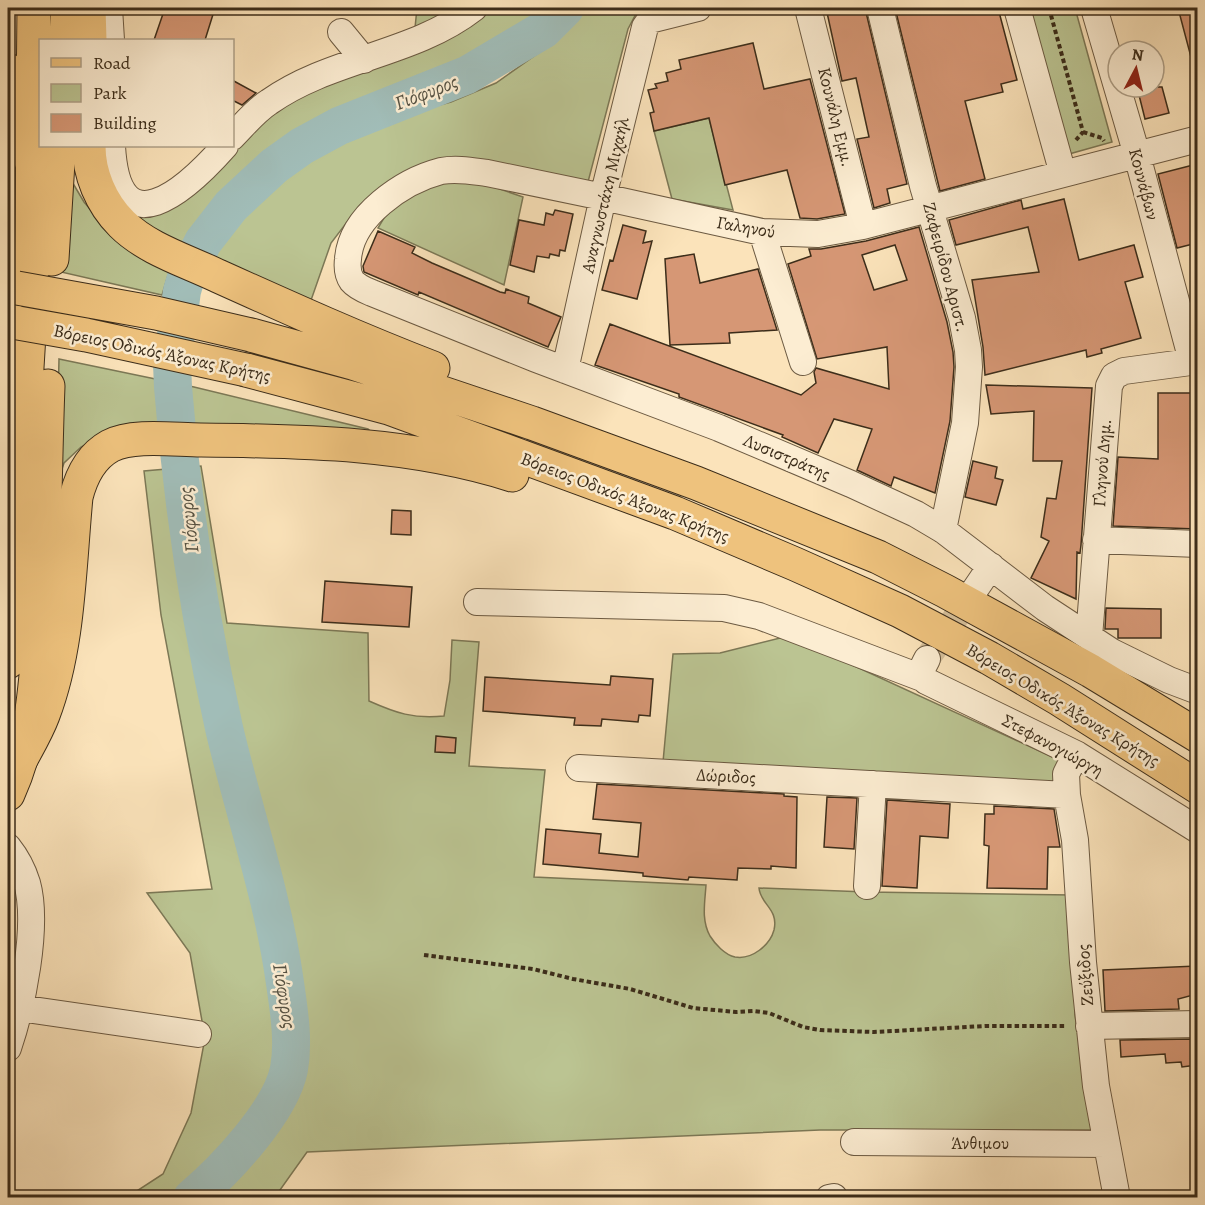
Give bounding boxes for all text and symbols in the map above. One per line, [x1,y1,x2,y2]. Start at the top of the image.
legend [39,39,234,147]
north arrow [1106,39,1166,99]
text: N [1131,43,1145,67]
text: Road [93,51,131,75]
street label: Κουνάλη Εμμ. [812,65,860,169]
water label: Γιόφυρος [391,68,462,117]
text: Park [93,81,127,105]
text: Building [93,111,157,135]
street label: Αναγνωστάκη Μιχαήλ [575,114,635,276]
street label: Κουνάβων [1123,145,1165,223]
street label: Ζαφειρίδου Αριστ. [917,200,975,334]
street label: Γαληνού [715,210,777,244]
street label: Βόρειος Οδικός Άξονας Κρήτης [51,318,273,388]
street label: Γληνού Δημ. [1087,418,1117,508]
street label: Λυσιστράτης [739,428,834,486]
street label: Βόρειος Οδικός Άξονας Κρήτης [517,446,733,548]
water label: Γιόφυρος [172,485,205,554]
street label: Βόρειος Οδικός Άξονας Κρήτης [962,638,1164,772]
street label: Στεφανογιώργη [998,708,1108,782]
street label: Δώριδος [696,762,756,790]
street label: Ζεύξιδος [1071,943,1099,1007]
water label: Γιόφυρος [266,962,303,1031]
street label: Άνθιμου [951,1131,1009,1155]

